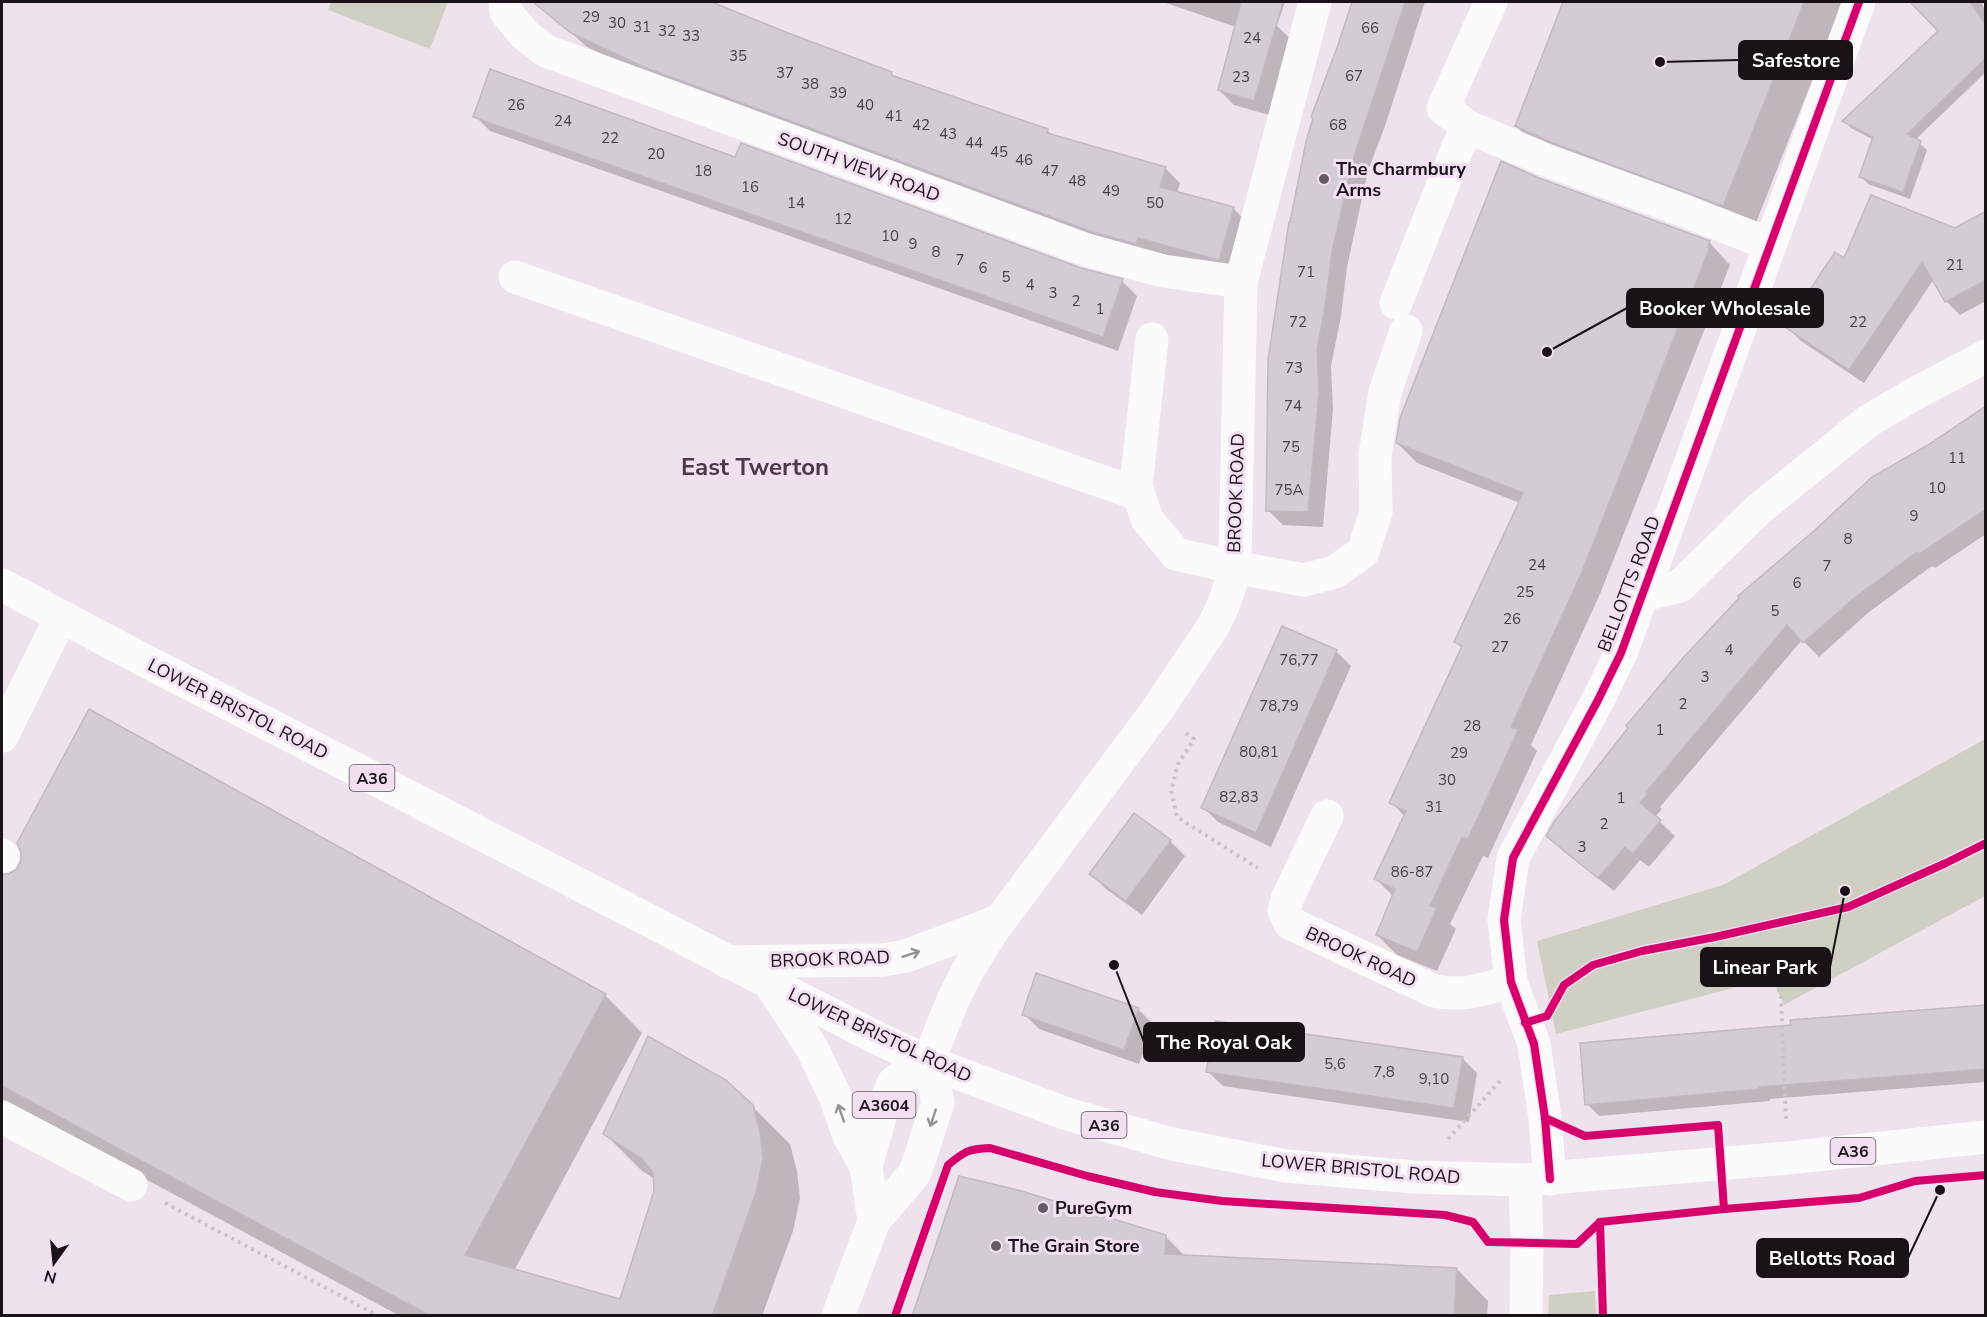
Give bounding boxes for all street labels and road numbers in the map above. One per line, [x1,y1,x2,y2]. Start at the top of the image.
street label: SOUTH VIEW ROAD [775,126,943,208]
street label: BROOK ROAD [1222,433,1250,553]
street label: BELLOTTS ROAD [1592,513,1666,655]
street label: LOWER BRISTOL ROAD [144,653,332,765]
road number: A36 [350,765,394,791]
street label: BROOK ROAD [1302,921,1420,993]
street label: BROOK ROAD [770,945,890,973]
street label: LOWER BRISTOL ROAD [785,982,975,1088]
road number: A3604 [852,1092,916,1118]
road number: A36 [1082,1112,1126,1138]
road number: A36 [1830,1138,1876,1164]
street label: LOWER BRISTOL ROAD [1261,1148,1461,1190]

